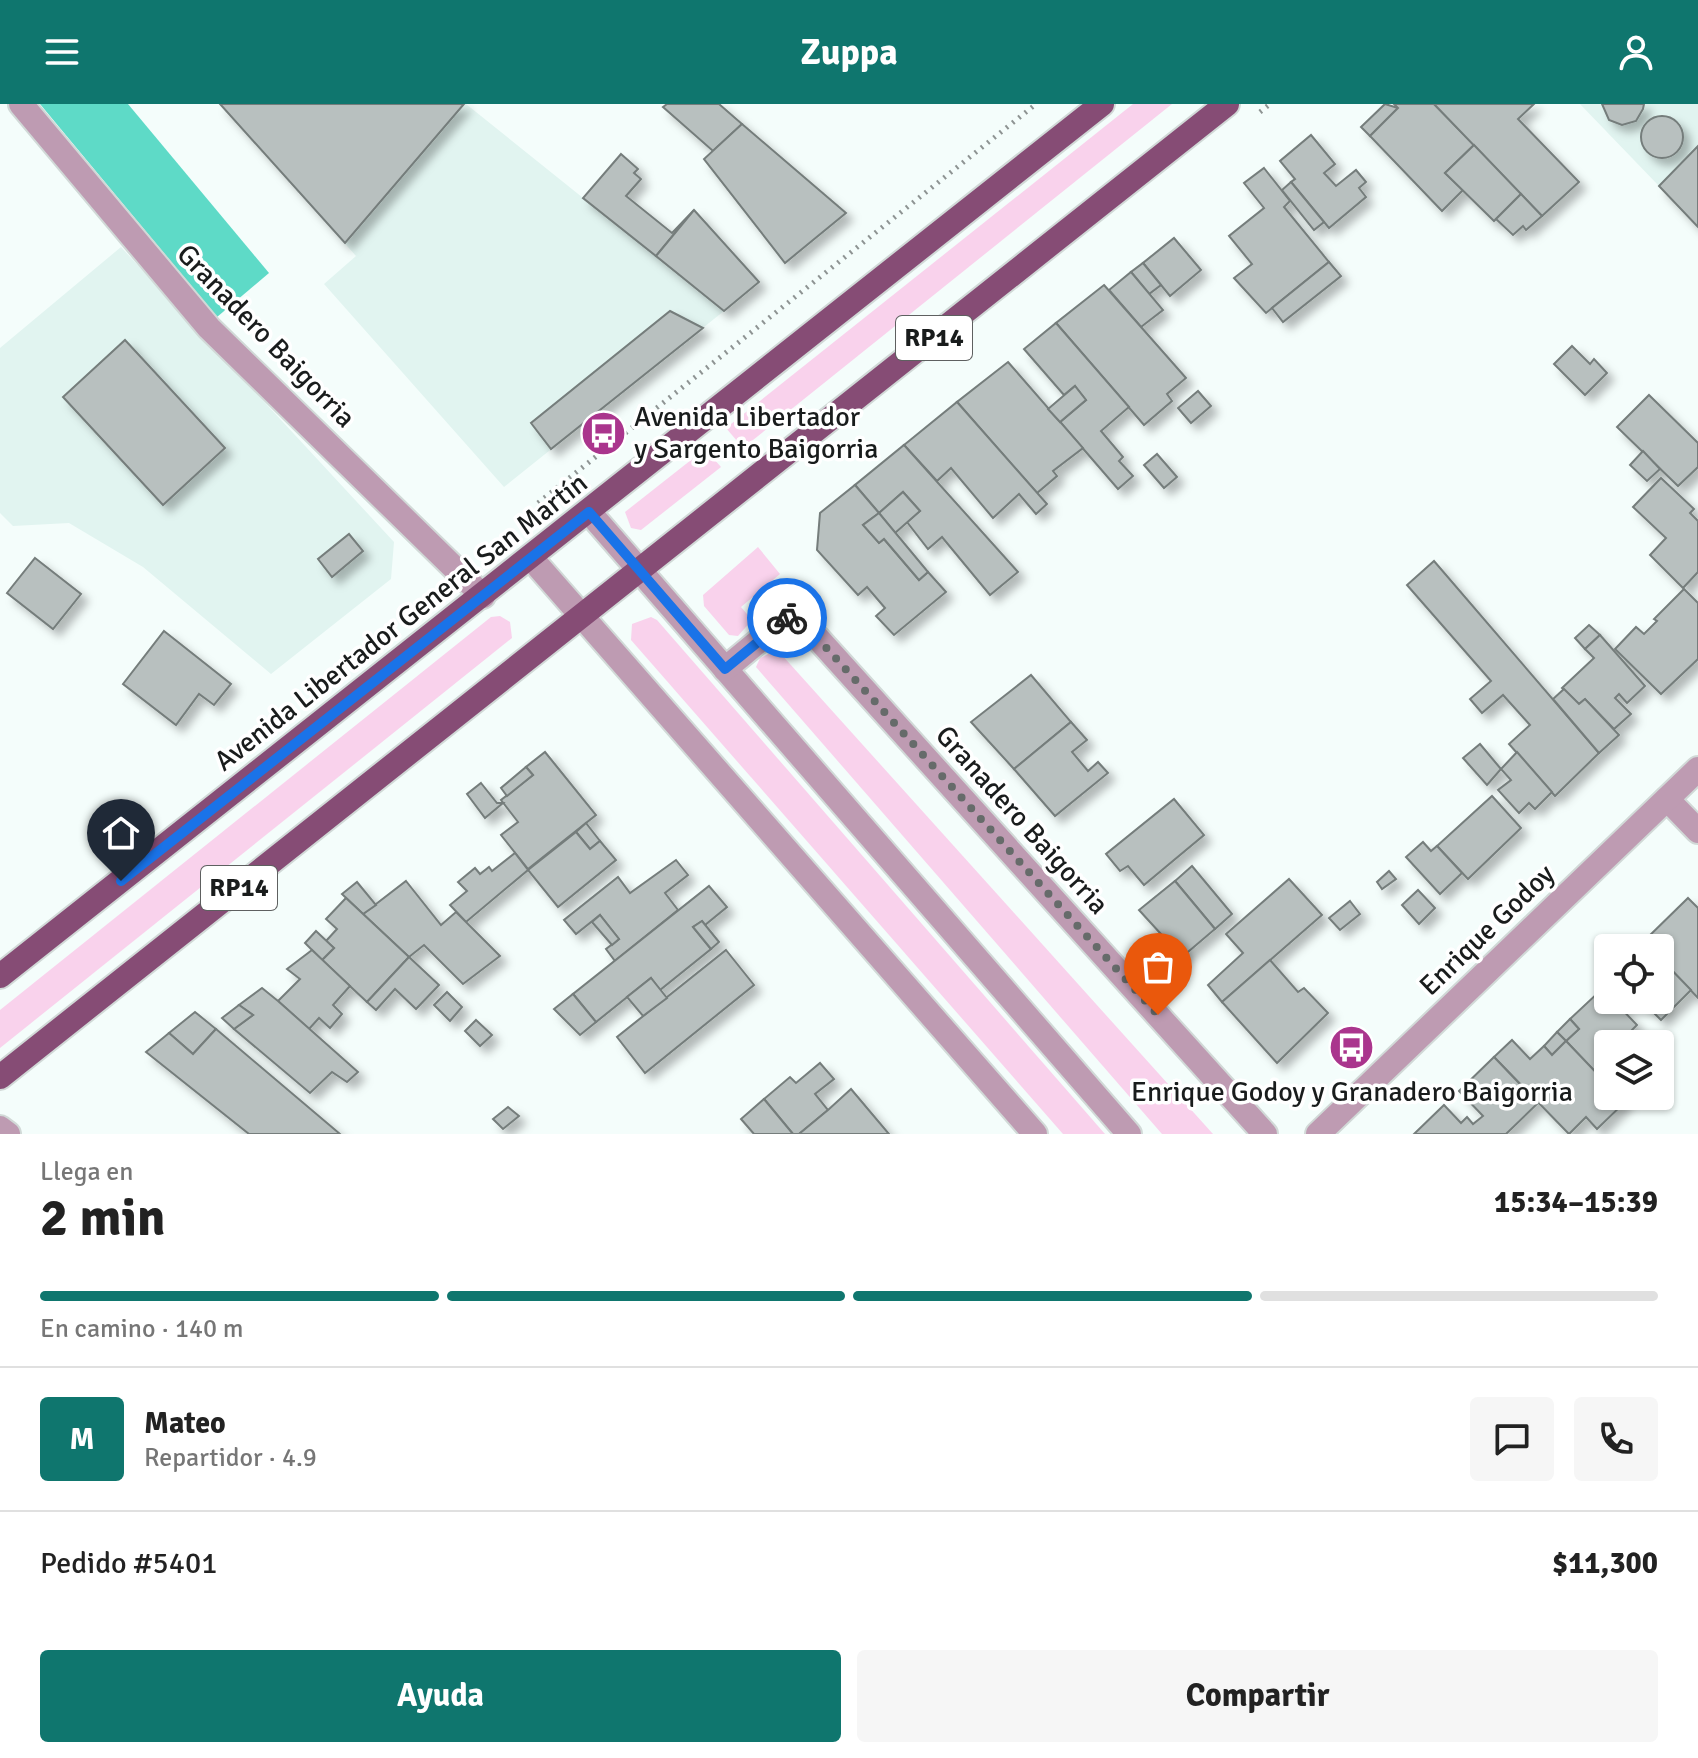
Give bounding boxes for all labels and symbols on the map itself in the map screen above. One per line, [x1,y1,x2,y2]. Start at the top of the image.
street label: Granadero Baigorria [170,237,362,435]
road number: RP14 [896,316,972,360]
place label: Avenida Libertador y Sargento Baigorria [634,400,878,466]
bus stop icon: Avenida Libertador y Sargento Baigorria [579,409,627,457]
street label: Avenida Libertador General San Martín [208,466,594,778]
courier [747,578,827,658]
street label: Granadero Baigorria [928,719,1116,921]
pin [87,799,155,881]
street label: Enrique Godoy [1412,857,1562,1003]
road number: RP14 [201,866,277,910]
pin [1124,933,1192,1015]
bus stop icon: Enrique Godoy y Granadero Baigorria [1328,1023,1376,1071]
place label: Enrique Godoy y Granadero Baigorria [1131,1075,1573,1109]

